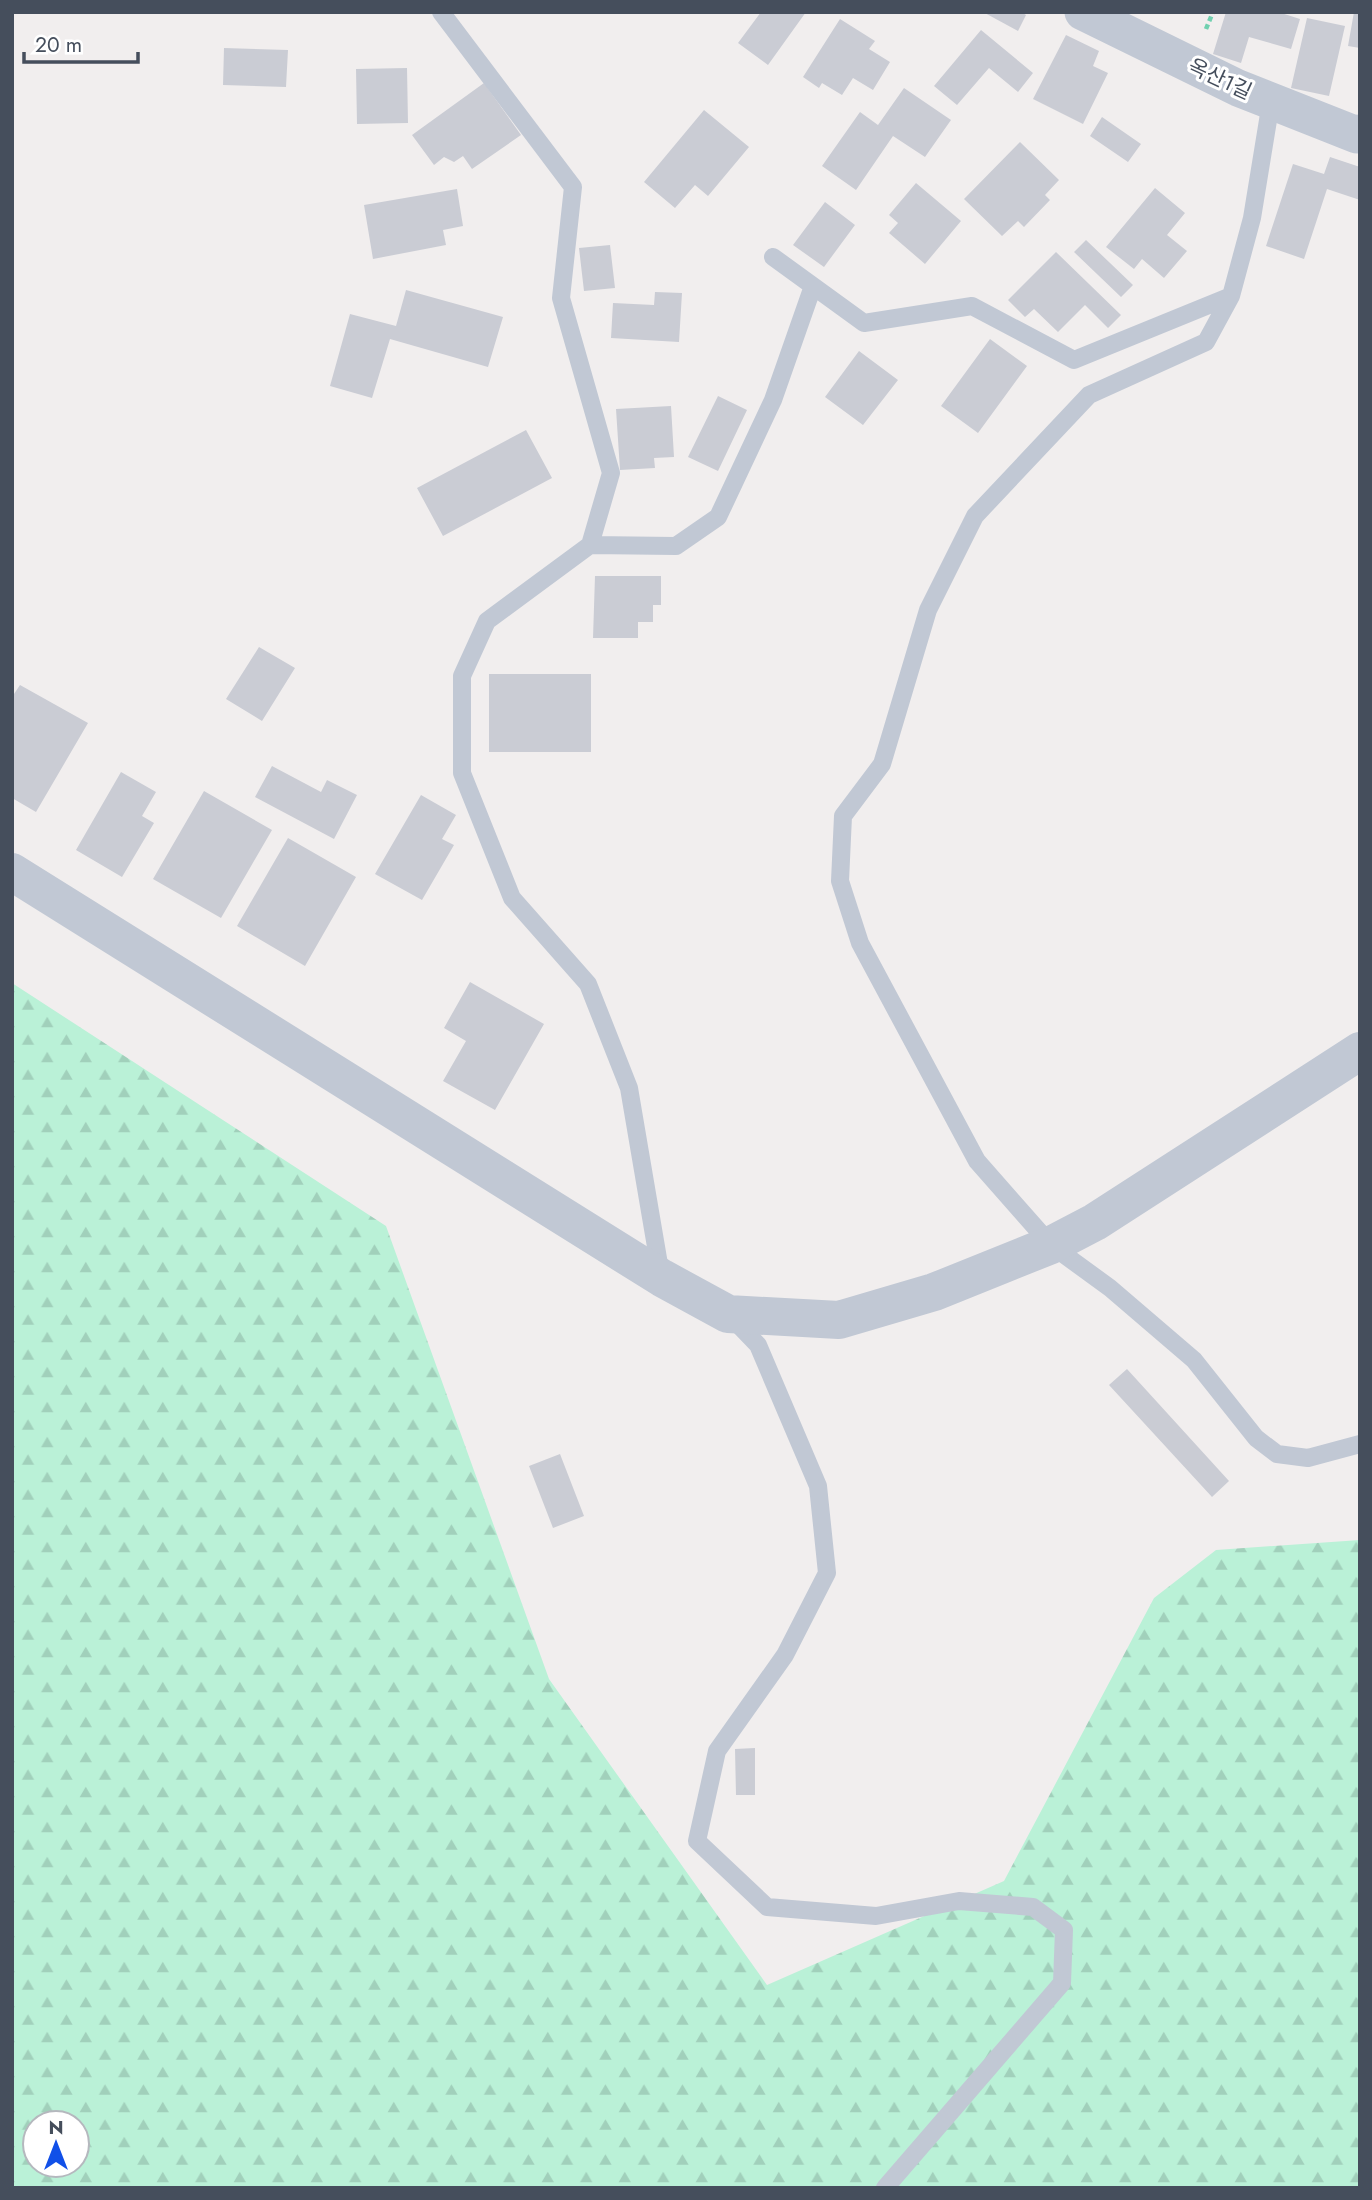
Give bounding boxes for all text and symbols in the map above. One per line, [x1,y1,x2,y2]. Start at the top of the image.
scale bar [24,21,138,65]
text: 20 m [35,30,82,60]
street label: 옥산1길 [1183,51,1257,107]
north arrow [21,2109,91,2179]
text: N [48,2114,64,2141]

